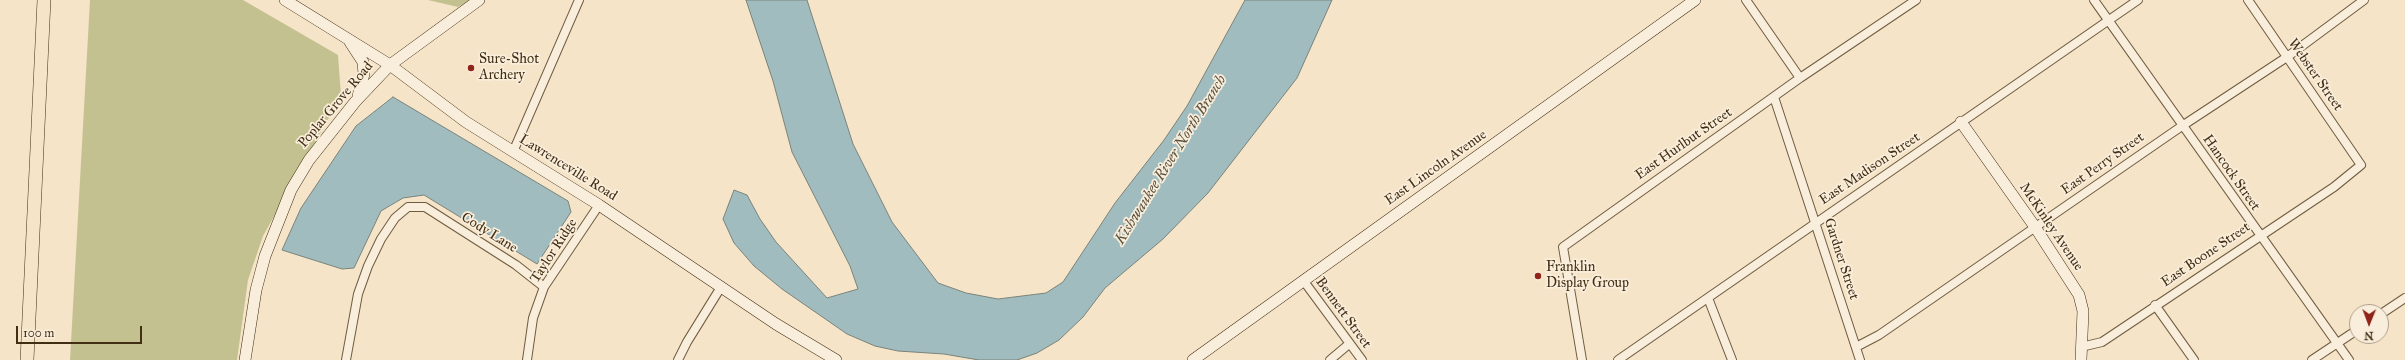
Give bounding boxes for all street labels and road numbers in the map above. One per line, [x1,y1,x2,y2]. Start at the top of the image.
street label: Webster Street [2284,36,2346,114]
street label: Poplar Grove Road [295,58,377,152]
street label: East Hurlbut Street [1632,104,1736,184]
street label: East Lincoln Avenue [1382,127,1490,209]
street label: East Madison Street [1816,129,1924,209]
street label: East Perry Street [2058,129,2148,199]
street label: Lawrenceville Road [516,131,620,205]
street label: Hancock Street [2199,132,2263,214]
street label: McKinley Avenue [2015,180,2087,274]
street label: Cody Lane [458,209,520,257]
street label: Taylor Ridge [527,216,581,286]
street label: Gardner Street [1820,216,1862,302]
street label: East Boone Street [2158,219,2254,291]
street label: Bennett Street [1312,274,1374,352]

